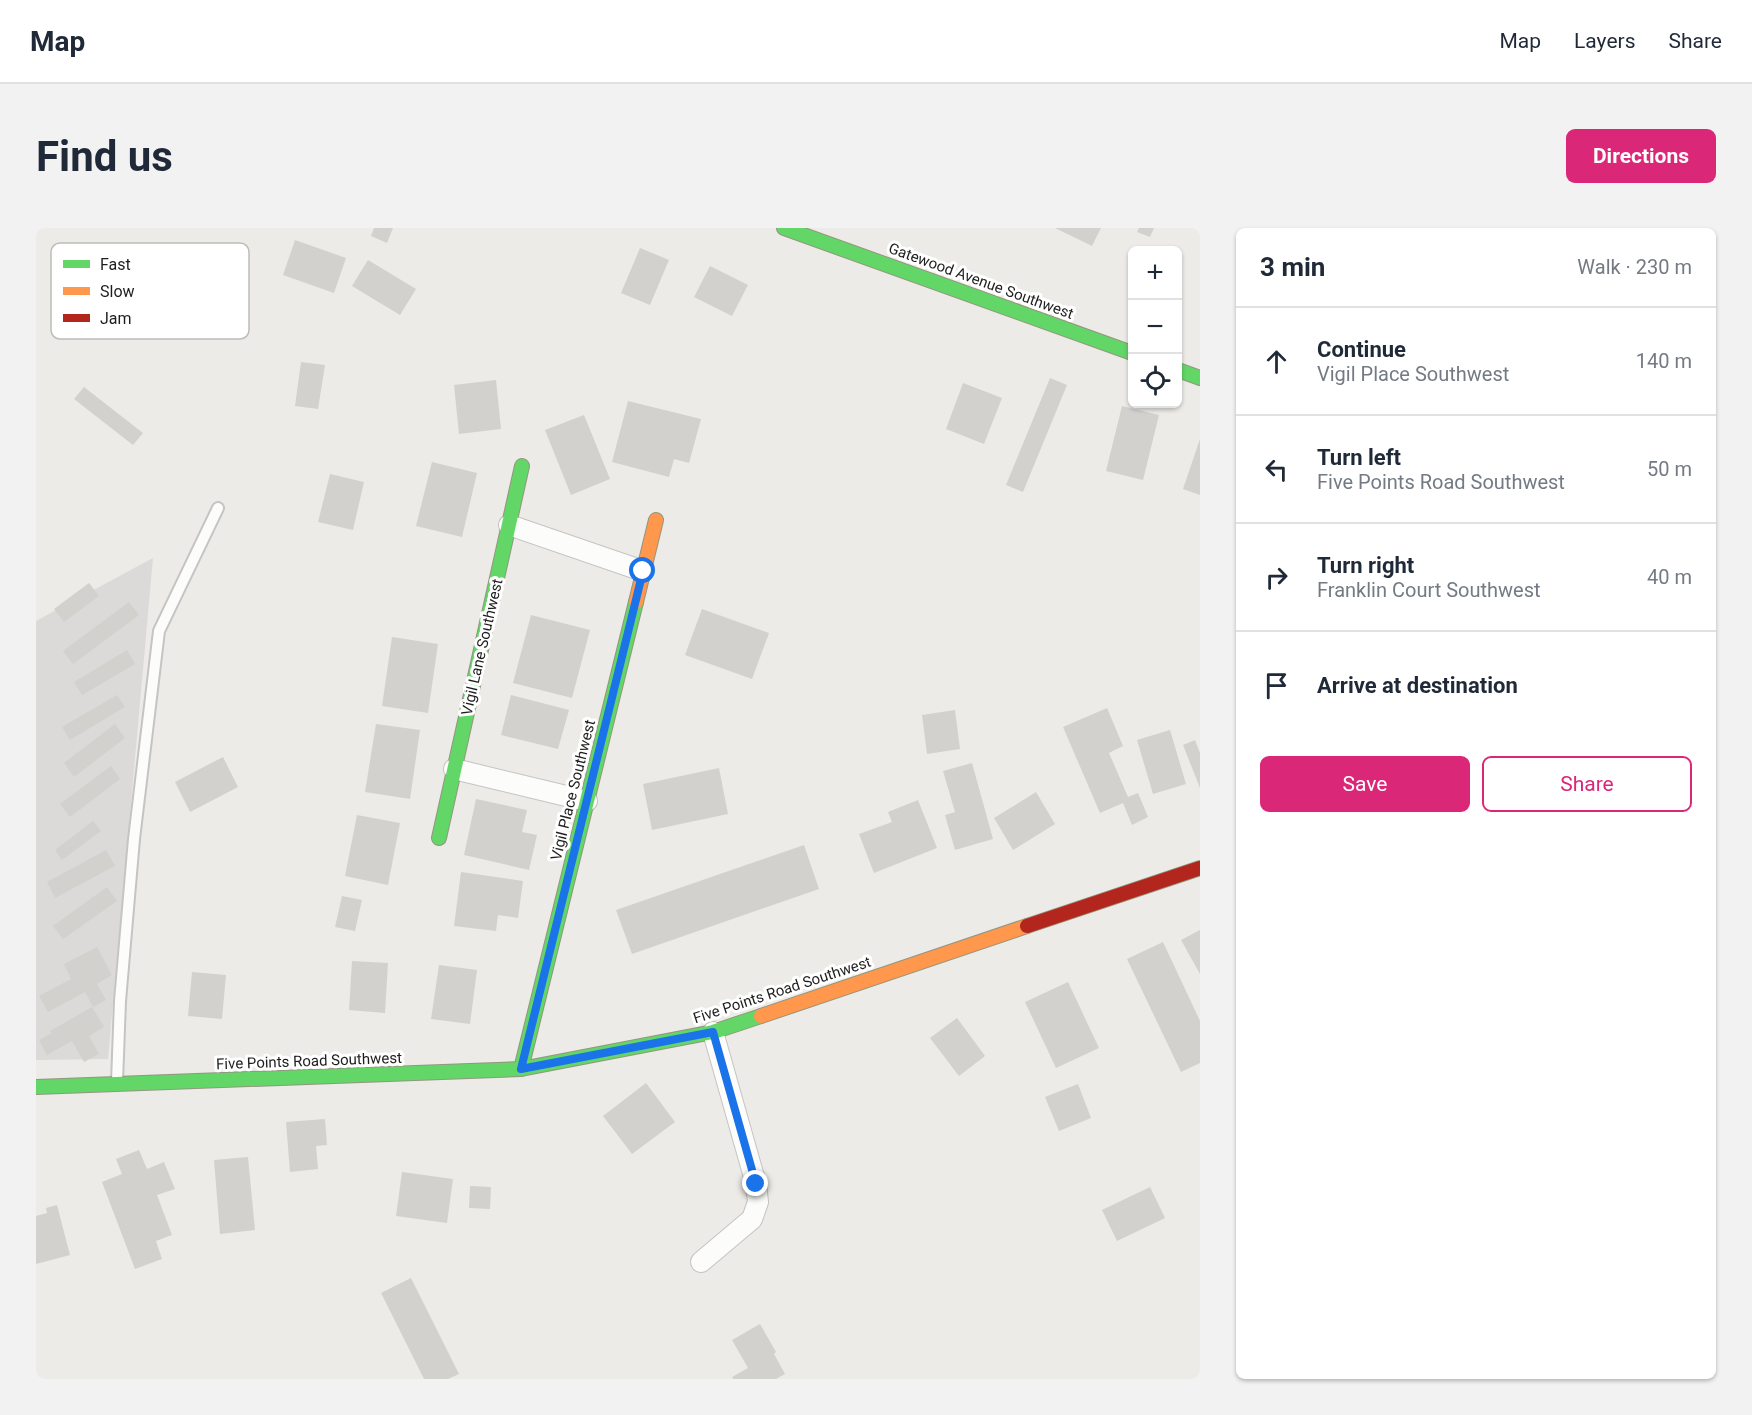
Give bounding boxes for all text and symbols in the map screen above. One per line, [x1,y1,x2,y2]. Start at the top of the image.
text: Map [30,25,85,58]
text: Map [1499,29,1541,53]
text: Layers [1574,29,1635,53]
text: Share [1668,29,1722,53]
button: Directions [1566,129,1716,183]
text: Find us [36,132,173,181]
street label: Gatewood Avenue Southwest [886,239,1076,323]
legend [51,243,249,339]
map controls [1128,246,1182,408]
button: + [1128,246,1182,300]
text: 3 min [1260,252,1325,282]
text: Fast [100,255,131,274]
text: Walk · 230 m [1577,255,1692,279]
text: Slow [100,282,135,301]
button: − [1128,300,1182,354]
text: Jam [100,309,132,328]
text: Continue [1317,337,1406,362]
icon: ahead [1260,345,1293,378]
text: 140 m [1636,349,1692,373]
button: locate [1128,354,1182,408]
text: Vigil Place Southwest [1317,362,1509,386]
text: Turn left [1317,445,1401,470]
icon: left [1260,453,1293,486]
text: 50 m [1647,457,1692,481]
text: Five Points Road Southwest [1317,470,1565,494]
text: Turn right [1317,553,1414,578]
route start [629,557,655,583]
icon: right [1260,561,1293,594]
text: 40 m [1647,565,1692,589]
street label: Vigil Lane Southwest [458,577,506,717]
text: Franklin Court Southwest [1317,578,1541,602]
icon: arrive [1260,669,1293,702]
text: Arrive at destination [1317,673,1518,698]
street label: Vigil Place Southwest [547,718,599,862]
button: Save [1260,756,1470,812]
button: Share [1482,756,1692,812]
street label: Five Points Road Southwest [691,953,873,1027]
street label: Five Points Road Southwest [216,1049,402,1073]
route end [742,1170,768,1196]

